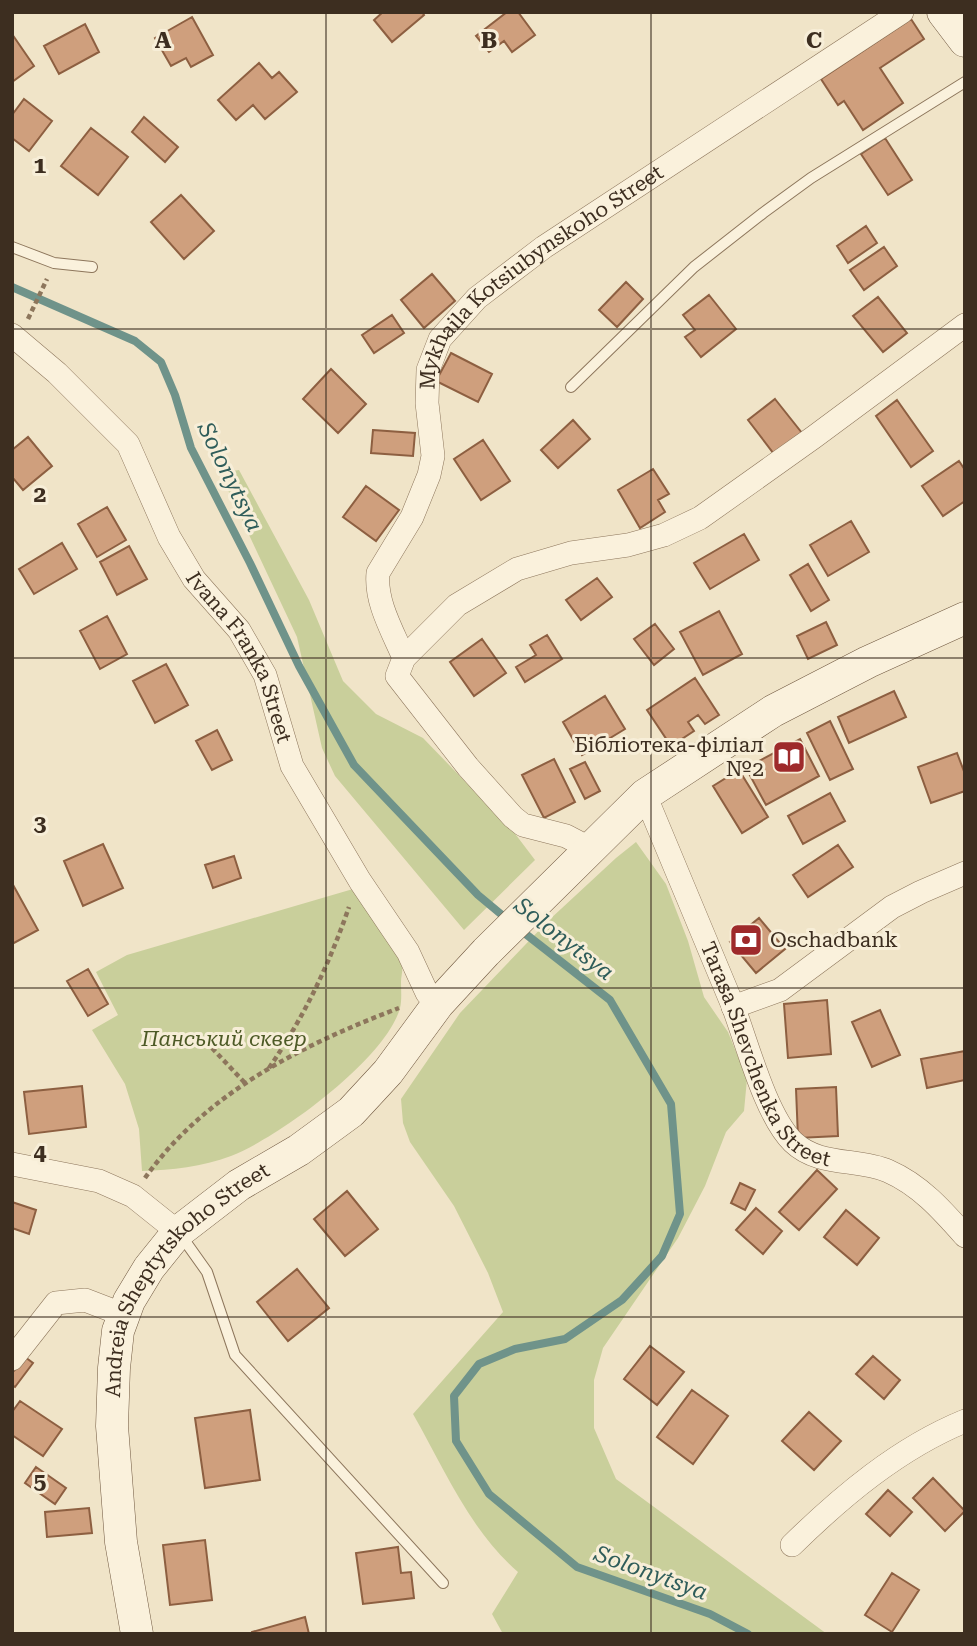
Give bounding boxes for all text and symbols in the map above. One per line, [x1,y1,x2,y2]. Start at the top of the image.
text: A [155,27,172,54]
text: B [481,27,497,54]
text: C [806,27,822,54]
text: 1 [34,152,47,179]
street label: Mykhaila Kotsiubynskoho Street [415,160,668,390]
water label: Solonytsya [191,417,268,536]
text: 2 [34,481,46,508]
street label: Ivana Franka Street [181,568,297,746]
place label: Бібліотека-філіал №2 [574,733,764,781]
library icon: Бібліотека-філіал №2 [770,738,808,776]
text: 3 [34,810,47,837]
water label: Solonytsya [508,891,619,986]
bank icon: Oschadbank [727,921,765,959]
place label: Oschadbank [770,928,898,952]
street label: Tarasa Shevchenka Street [696,938,833,1171]
park label: Панський сквер [140,1027,307,1051]
text: 4 [34,1139,47,1166]
street label: Andreia Sheptytskoho Street [101,1158,274,1398]
text: 5 [34,1468,47,1495]
water label: Solonytsya [590,1540,711,1606]

